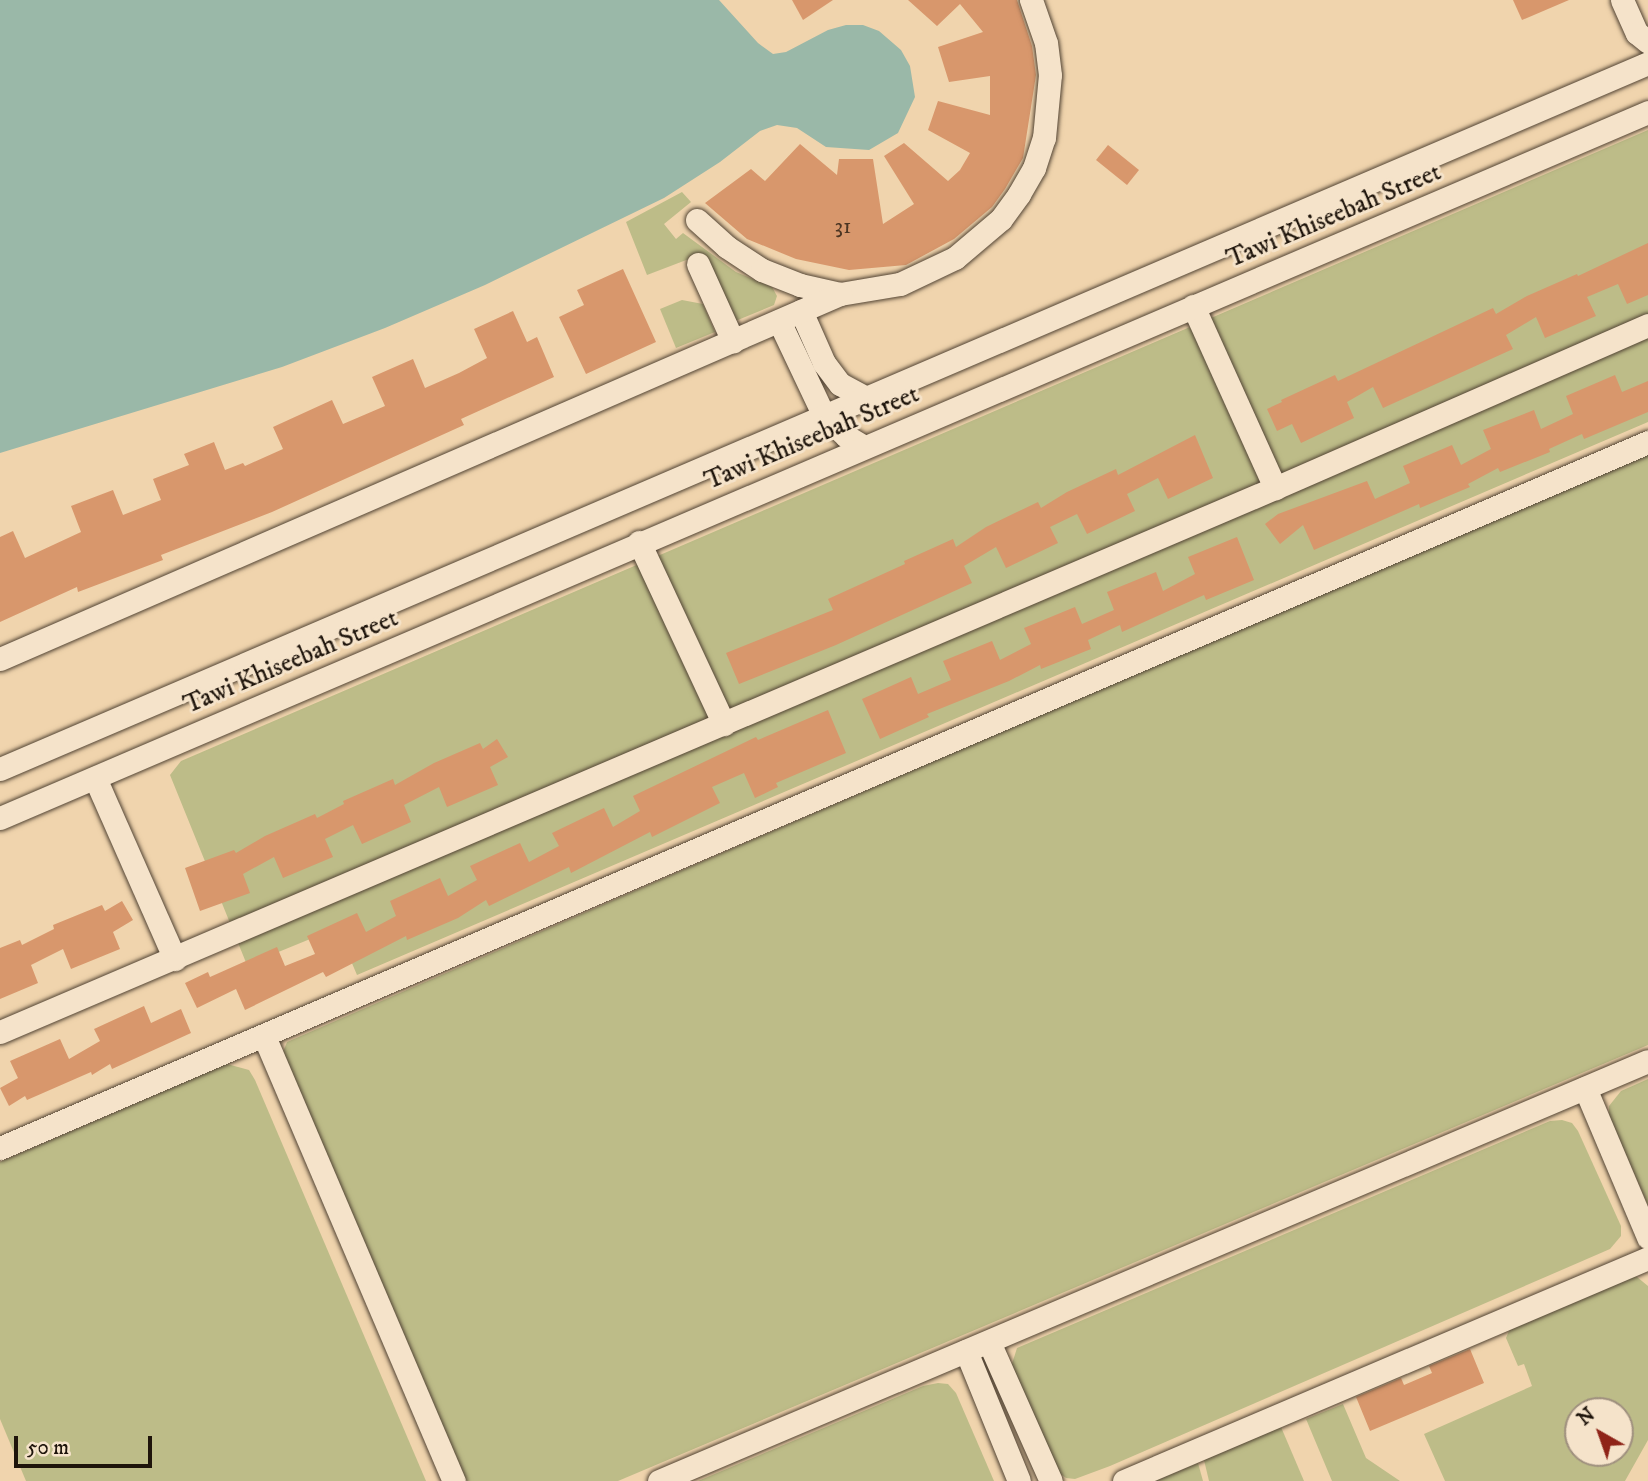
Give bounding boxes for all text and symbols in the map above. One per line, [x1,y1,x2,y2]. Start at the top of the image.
street label: Tawi Khiseebah Street [1222,157,1446,275]
house number: 31 [834,213,852,241]
street label: Tawi Khiseebah Street [700,379,924,497]
street label: Tawi Khiseebah Street [179,603,403,721]
north arrow [1564,1397,1634,1467]
text: N [1573,1403,1600,1431]
scale bar [18,1422,156,1466]
text: 50 m [27,1435,69,1461]

